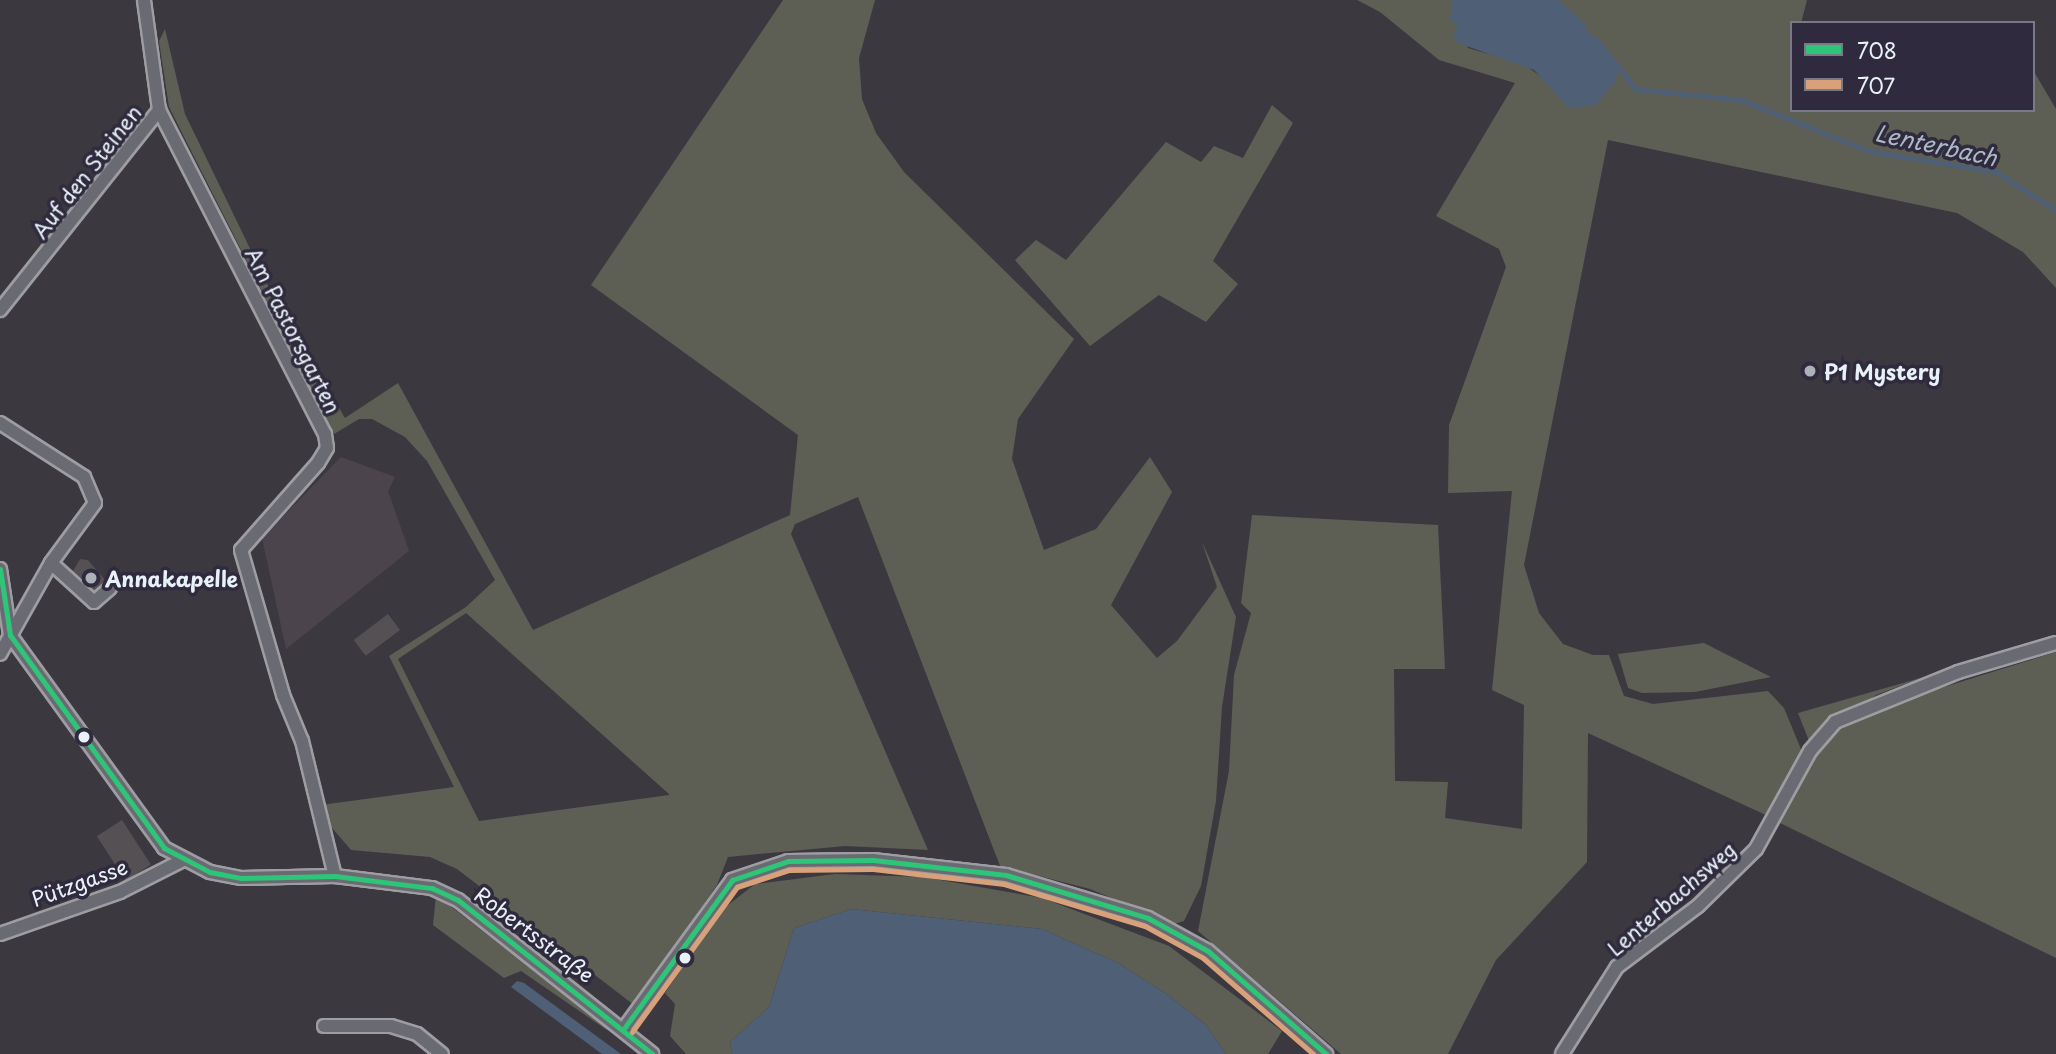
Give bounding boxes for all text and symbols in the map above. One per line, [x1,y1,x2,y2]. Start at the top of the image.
legend [1790,21,2035,112]
text: 708 [1857,34,1897,66]
text: 707 [1857,69,1895,101]
street label: Auf den Steinen [26,99,146,243]
water label: Lenterbach [1873,119,1999,171]
street label: Am Pastorsgarten [241,243,347,417]
place label: P1 Mystery [1824,358,1940,384]
marker: P1 Mystery [1802,363,1818,379]
place label: Annakapelle [105,565,238,591]
marker: Annakapelle [83,570,99,586]
unlabelled marker [77,730,91,744]
street label: Lenterbachsweg [1602,835,1740,961]
street label: Pützgasse [28,853,130,911]
street label: Robertsstraße [470,881,600,987]
unlabelled marker [678,951,692,965]

